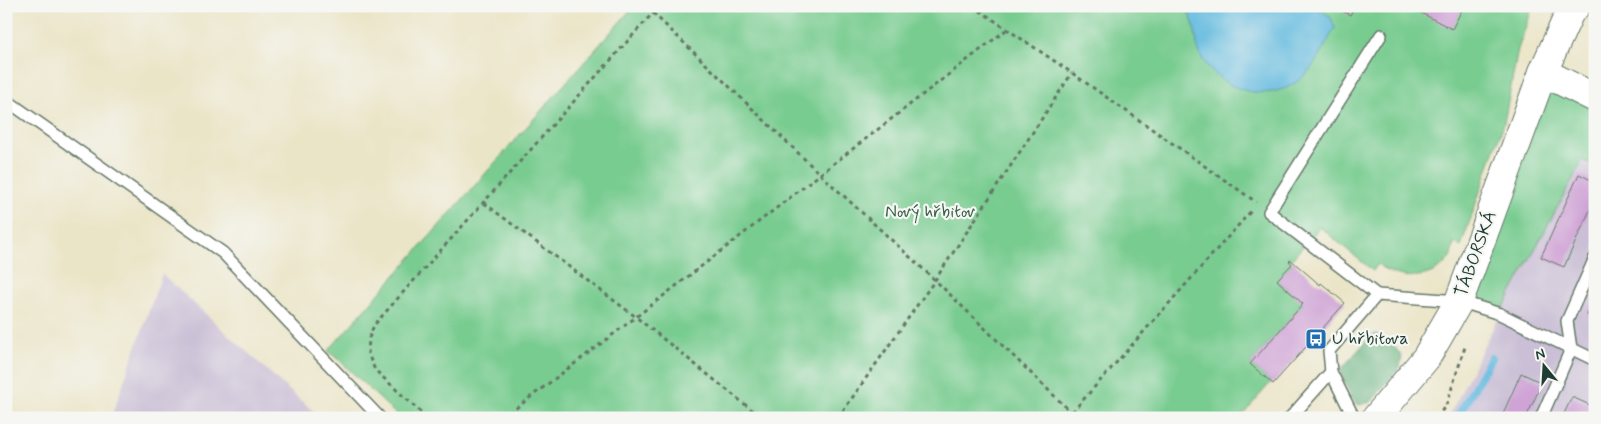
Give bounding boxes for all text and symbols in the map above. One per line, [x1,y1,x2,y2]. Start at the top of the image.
park label: Nový hřbitov [885,200,975,224]
street label: TÁBORSKÁ [1449,208,1503,300]
bus stop icon: U hřbitova [1304,327,1328,351]
place label: U hřbitova [1332,327,1408,351]
north arrow [1518,342,1568,392]
text: N [1533,345,1548,365]

